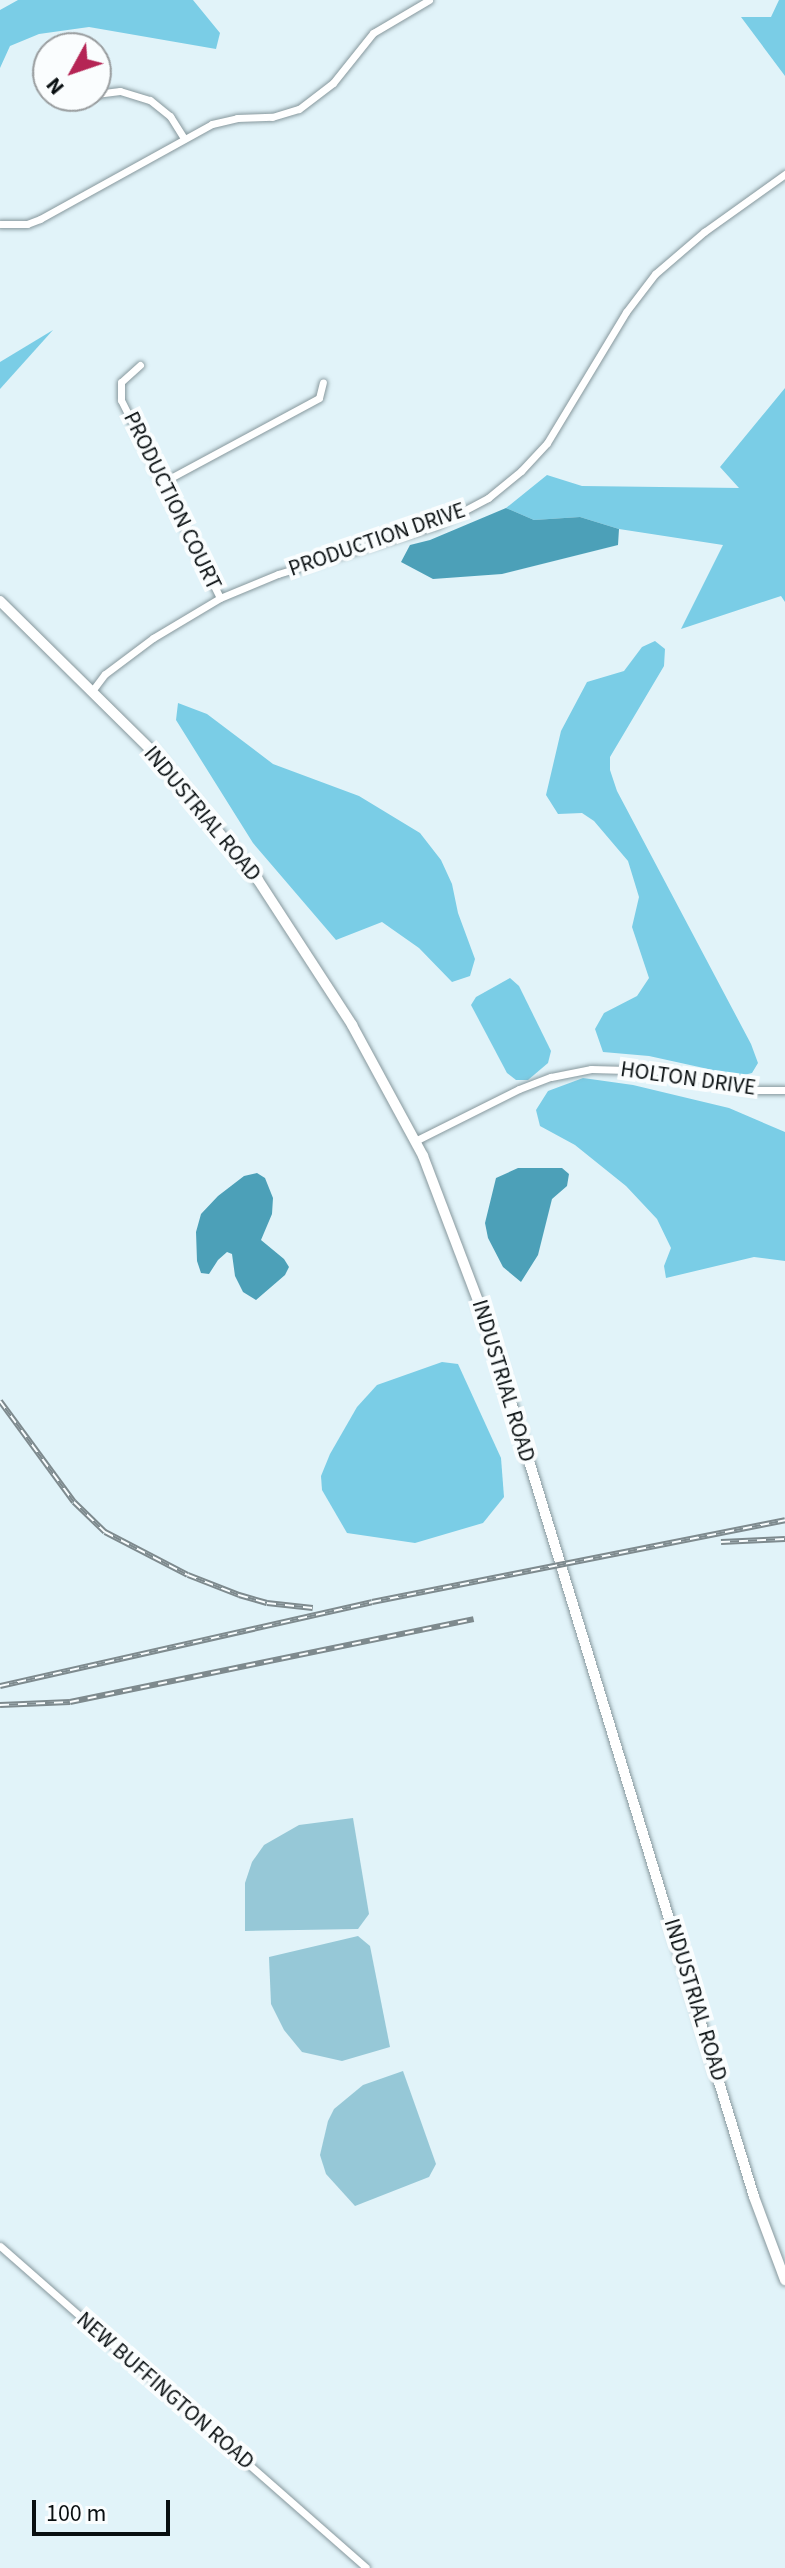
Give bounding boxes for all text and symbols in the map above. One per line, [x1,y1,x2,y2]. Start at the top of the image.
north arrow [32,32,112,112]
text: N [38,70,72,102]
street label: PRODUCTION COURT [117,408,227,594]
street label: PRODUCTION DRIVE [285,497,469,583]
street label: INDUSTRIAL ROAD [138,741,266,887]
street label: HOLTON DRIVE [619,1056,757,1102]
street label: INDUSTRIAL ROAD [466,1297,540,1465]
street label: INDUSTRIAL ROAD [658,1916,732,2084]
street label: NEW BUFFINGTON ROAD [71,2307,259,2475]
scale bar [36,2484,174,2534]
text: 100 m [46,2496,106,2531]

